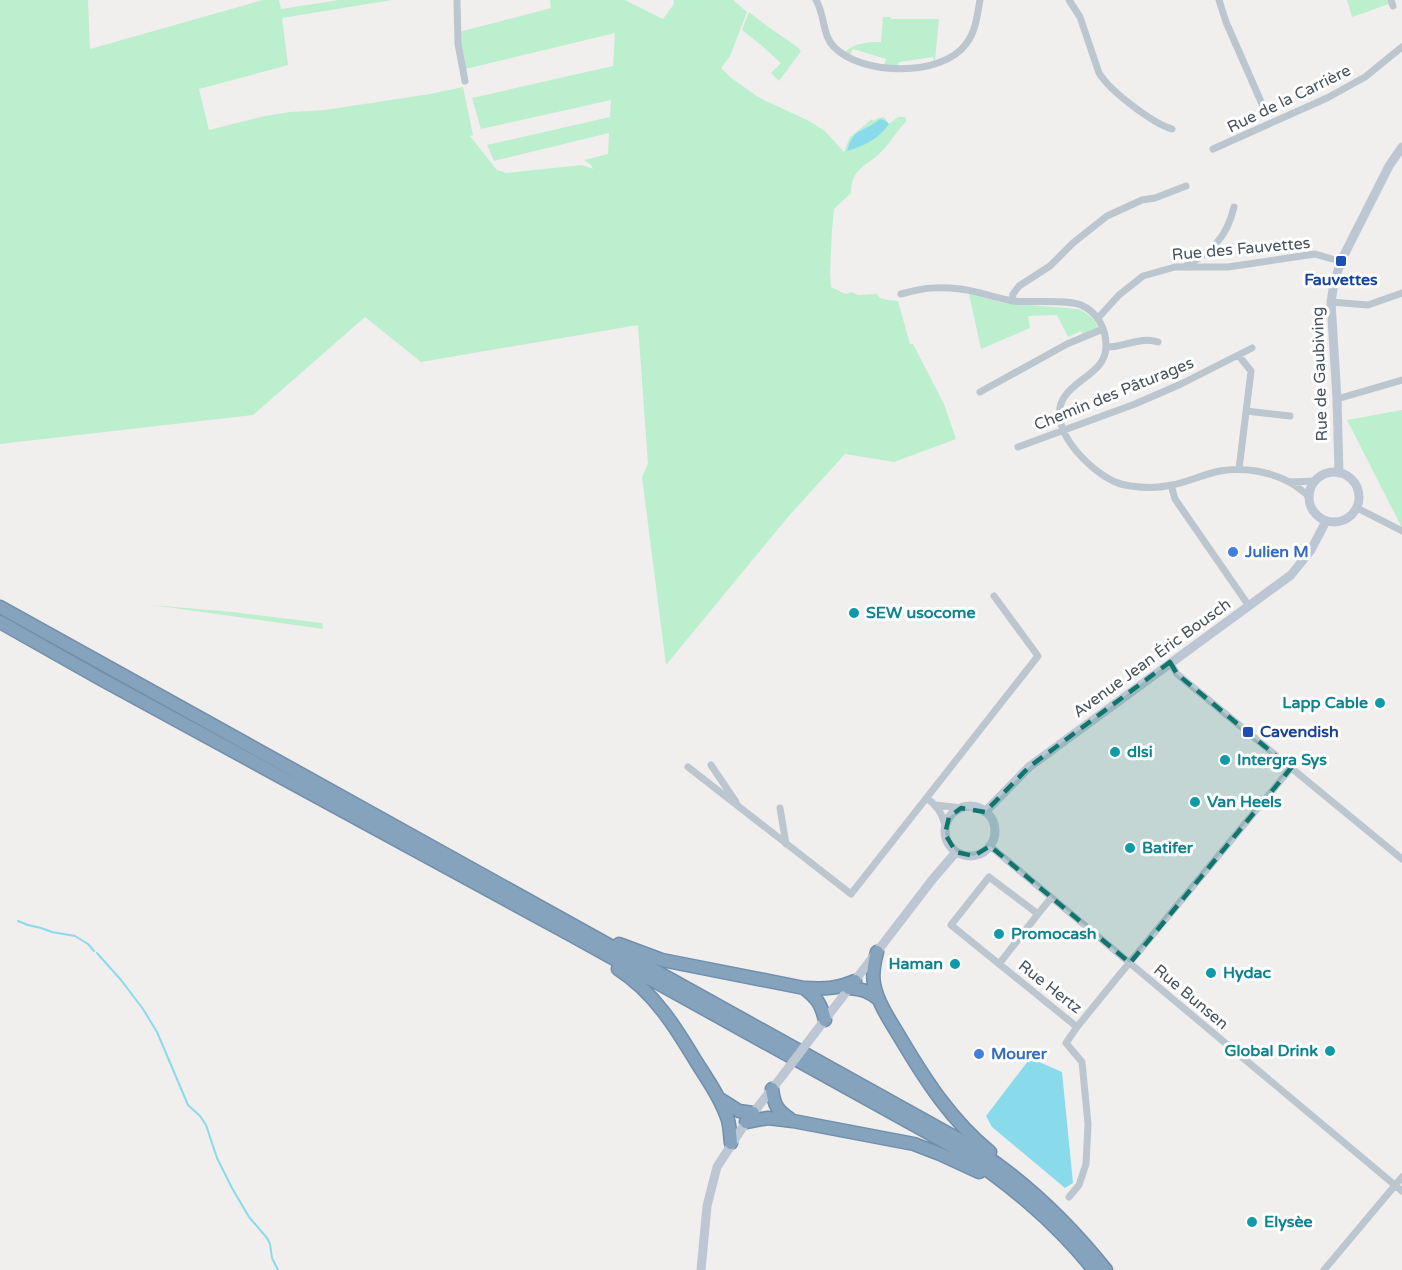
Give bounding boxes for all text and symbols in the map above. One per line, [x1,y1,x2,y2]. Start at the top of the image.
street label: Rue de la Carrière [1224,60,1354,138]
street label: Rue des Fauvettes [1171,233,1311,265]
marker: Fauvettes [1334,254,1348,268]
place label: Fauvettes [1304,270,1378,290]
street label: Rue de Gaubiving [1308,306,1332,442]
street label: Chemin des Pâturages [1031,353,1197,435]
place label: Julien M [1244,542,1309,562]
marker: Julien M [1226,545,1240,559]
street label: Avenue Jean Éric Bousch [1069,594,1235,722]
place label: SEW usocome [866,603,976,623]
marker: SEW usocome [847,606,861,620]
place label: Lapp Cable [1282,693,1368,713]
marker: Lapp Cable [1373,696,1387,710]
place label: Cavendish [1260,722,1339,742]
marker: Cavendish [1241,725,1255,739]
place label: dlsi [1127,742,1153,762]
marker: dlsi [1108,745,1122,759]
place label: Intergra Sys [1237,750,1327,770]
marker: Intergra Sys [1218,753,1232,767]
place label: Van Heels [1207,792,1282,812]
marker: Van Heels [1188,795,1202,809]
place label: Batifer [1142,838,1194,858]
marker: Batifer [1123,841,1137,855]
place label: Promocash [1011,924,1097,944]
marker: Promocash [992,927,1006,941]
place label: Haman [889,954,943,974]
street label: Rue Hertz [1014,956,1086,1018]
marker: Haman [948,957,962,971]
street label: Rue Bunsen [1150,960,1232,1034]
place label: Hydac [1223,963,1272,983]
marker: Hydac [1204,966,1218,980]
place label: Global Drink [1224,1041,1318,1061]
place label: Mourer [991,1044,1048,1064]
marker: Global Drink [1323,1044,1337,1058]
marker: Mourer [972,1047,986,1061]
place label: Elysèe [1264,1212,1313,1232]
marker: Elysèe [1245,1215,1259,1229]

